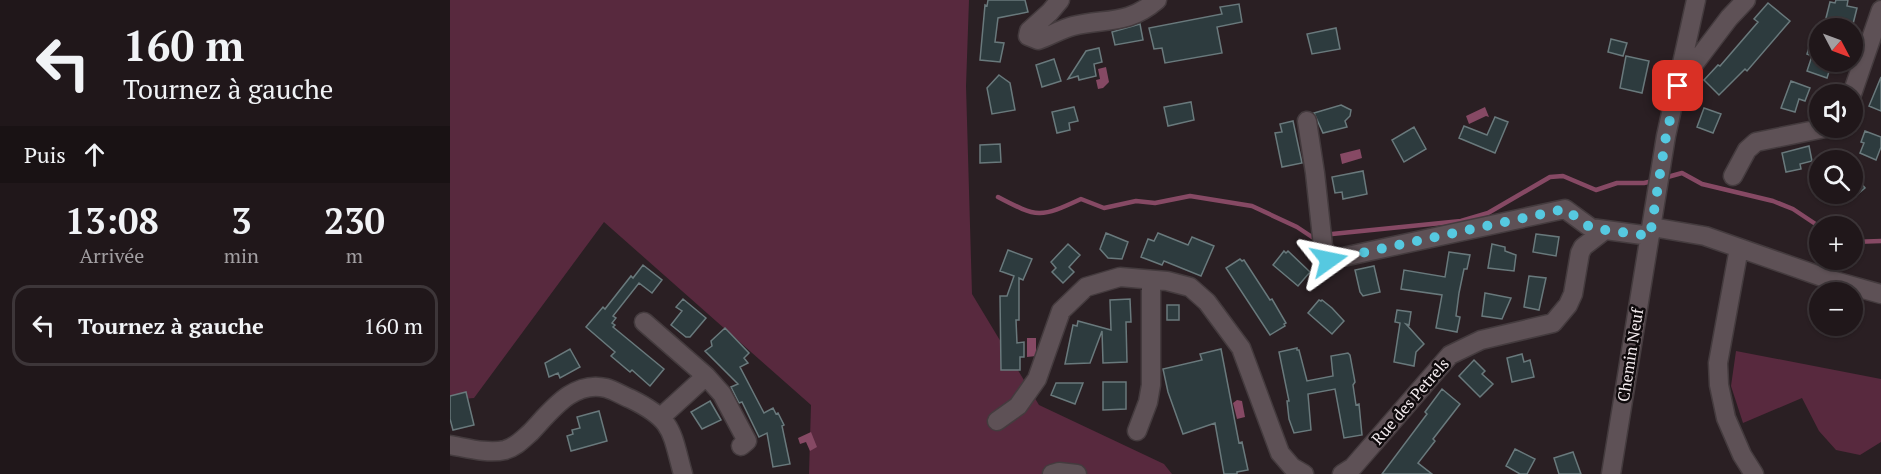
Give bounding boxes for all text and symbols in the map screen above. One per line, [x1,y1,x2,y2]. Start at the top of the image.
text: 160 m [123,17,244,73]
north arrow [1809,18,1863,72]
map controls [1809,18,1863,336]
icon: left [24,24,102,102]
pin [1652,60,1703,111]
icon: arrive [1661,69,1694,102]
text: Tournez à gauche [123,71,333,107]
button: sound [1809,84,1863,138]
icon: ahead [78,138,111,171]
text: Puis [24,140,66,169]
button: search [1809,150,1863,204]
text: 13:08 [65,197,159,244]
text: 3 [231,197,252,244]
text: 230 [324,197,385,244]
button: + [1809,216,1863,270]
position arrow [1297,228,1361,292]
text: Arrivée [79,242,144,269]
text: min [224,242,259,269]
text: m [346,242,363,269]
button: − [1809,282,1863,336]
street label: Chemin Neuf [1612,305,1648,403]
icon: left [27,309,60,342]
text: Tournez à gauche [78,311,264,340]
text: 160 m [363,311,423,340]
street label: Rue des Petrels [1366,353,1454,449]

